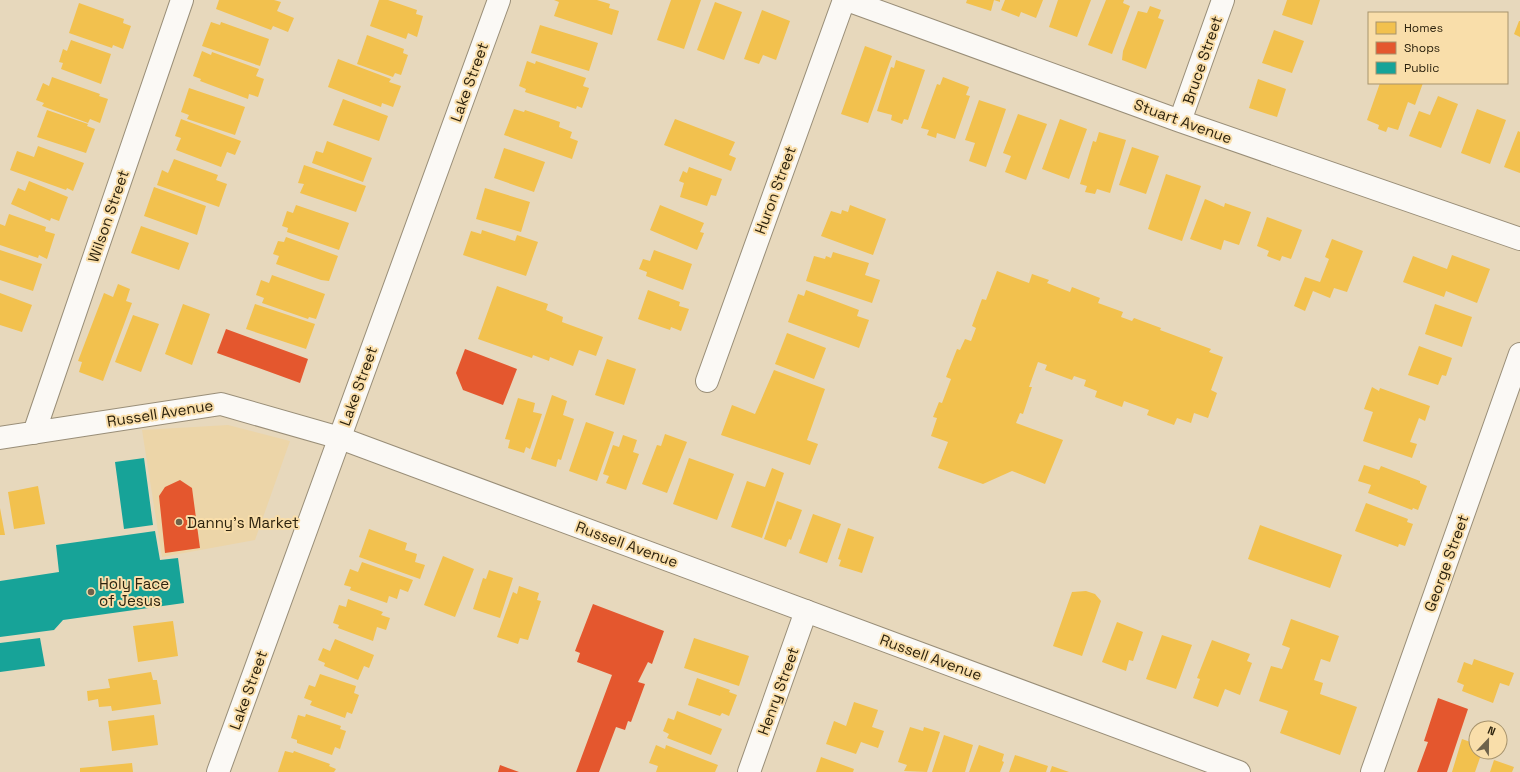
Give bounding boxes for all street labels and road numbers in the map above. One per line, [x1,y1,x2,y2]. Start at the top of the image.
street label: Bruce Street [1178,13,1226,107]
street label: Lake Street [446,40,492,124]
street label: Stuart Avenue [1131,94,1235,148]
street label: Huron Street [750,143,800,237]
street label: Wilson Street [83,167,133,265]
street label: Lake Street [335,344,381,428]
street label: Russell Avenue [106,395,215,431]
street label: George Street [1420,512,1472,614]
street label: Russell Avenue [573,517,681,571]
street label: Russell Avenue [877,630,985,684]
street label: Henry Street [753,644,803,738]
street label: Lake Street [225,648,271,732]

